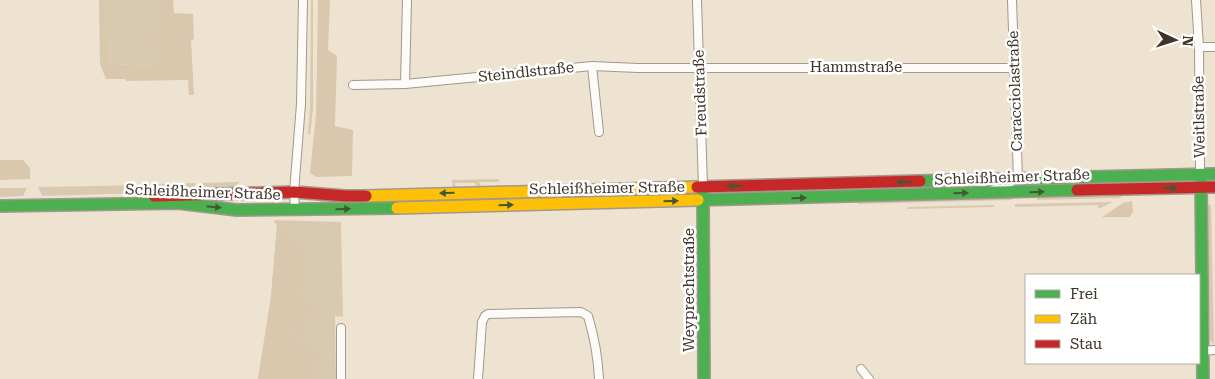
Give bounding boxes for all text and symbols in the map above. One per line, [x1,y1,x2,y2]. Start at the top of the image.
north arrow [1150,15,1200,65]
street label: Caracciolastraße [1004,30,1026,152]
text: N [1180,35,1196,47]
street label: Freudstraße [689,49,711,137]
street label: Steindlstraße [477,58,575,86]
street label: Hammstraße [810,58,902,76]
street label: Weitlstraße [1189,76,1209,158]
street label: Schleißheimer Straße [934,165,1090,189]
street label: Schleißheimer Straße [529,178,685,198]
one-way arrow [896,178,912,186]
street label: Schleißheimer Straße [125,180,281,204]
one-way arrow [726,182,742,190]
one-way arrow [1162,184,1178,192]
one-way arrow [1029,188,1045,196]
one-way arrow [439,189,455,197]
one-way arrow [954,189,970,197]
one-way arrow [791,194,807,202]
one-way arrow [663,197,679,205]
one-way arrow [498,201,514,209]
one-way arrow [207,203,223,211]
one-way arrow [336,205,352,213]
street label: Weyprechtstraße [680,228,698,352]
legend [1025,274,1200,364]
text: Frei [1070,285,1098,303]
text: Zäh [1070,310,1098,328]
text: Stau [1070,335,1103,353]

